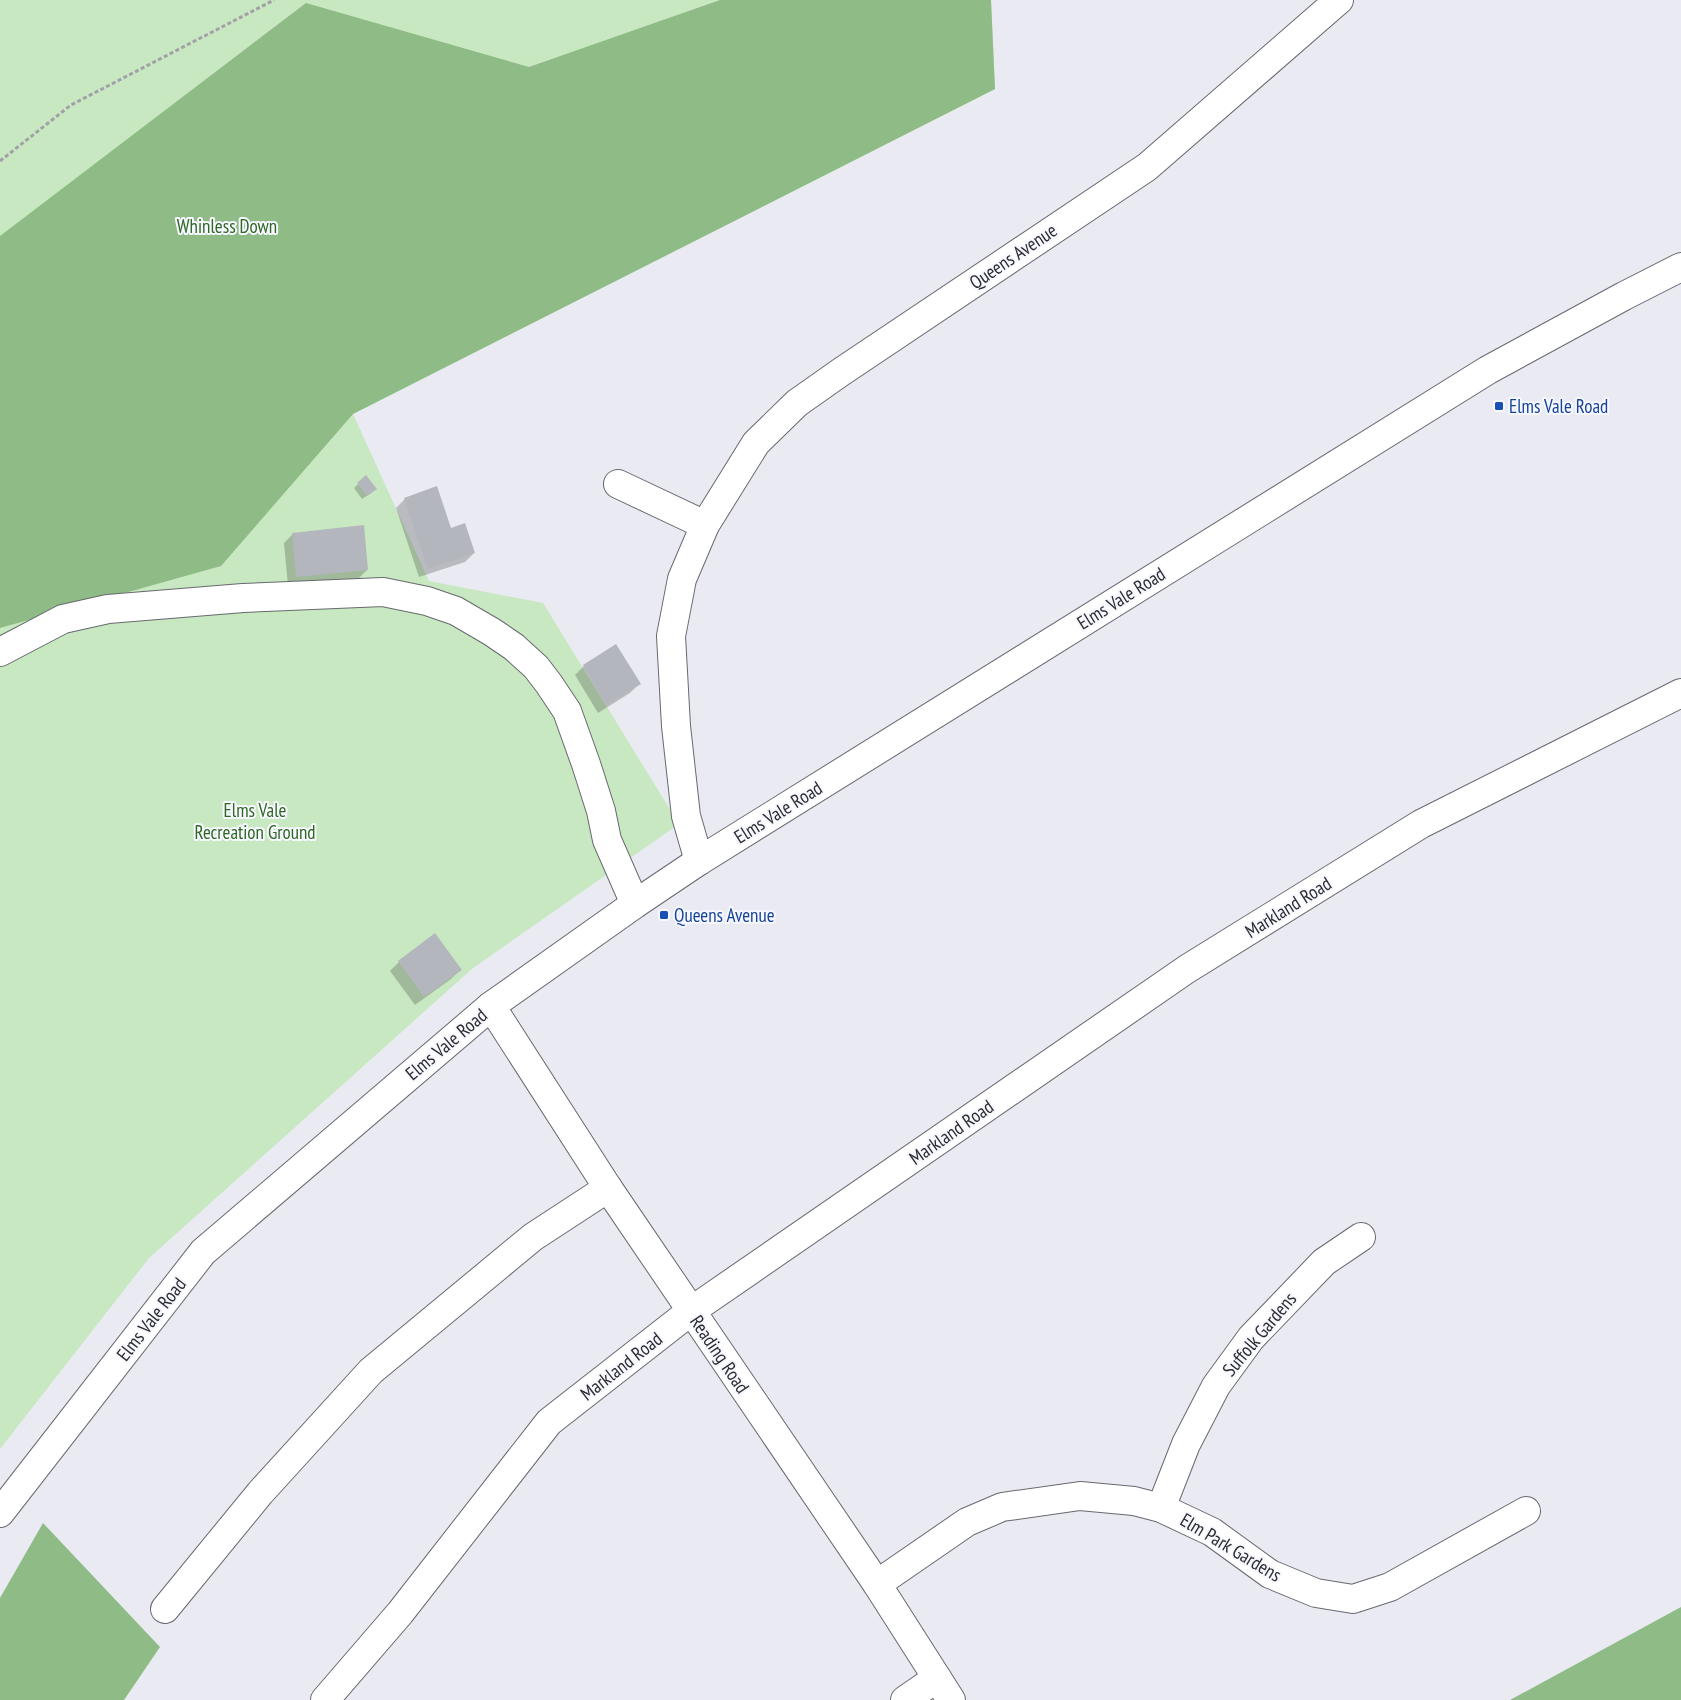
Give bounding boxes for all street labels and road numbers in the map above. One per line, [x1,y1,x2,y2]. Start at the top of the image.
street label: Queens Avenue [965,218,1062,294]
street label: Elms Vale Road [1073,562,1169,634]
street label: Elms Vale Road [730,776,826,848]
street label: Markland Road [1240,871,1336,943]
street label: Elms Vale Road [400,1003,492,1085]
street label: Markland Road [904,1094,998,1170]
street label: Elms Vale Road [111,1272,191,1366]
street label: Suffolk Gardens [1217,1287,1301,1381]
street label: Reading Road [685,1310,755,1398]
street label: Markland Road [575,1327,667,1405]
street label: Elm Park Gardens [1176,1507,1286,1587]

